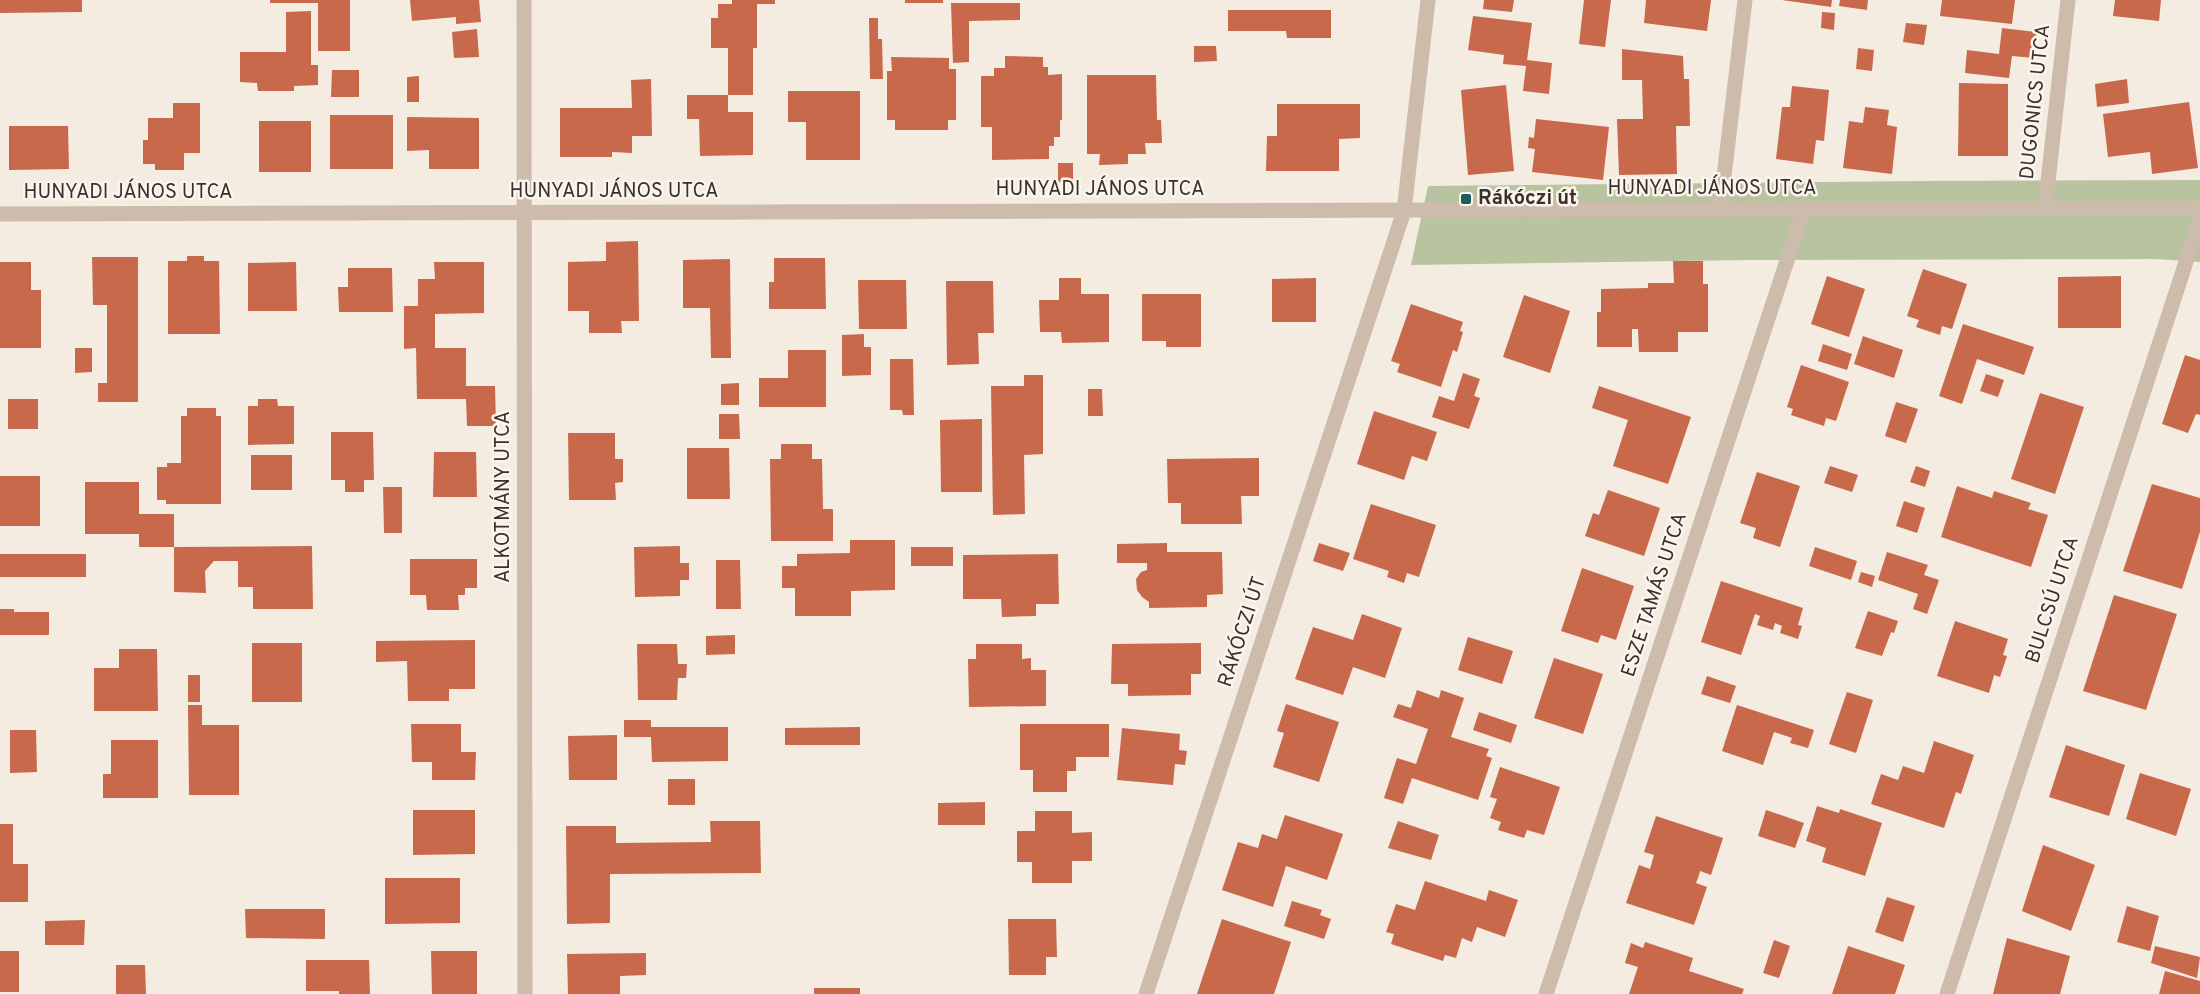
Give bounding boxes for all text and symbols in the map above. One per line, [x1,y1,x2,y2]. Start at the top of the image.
street label: DUGONICS UTCA [2015,23,2057,181]
street label: HUNYADI JÁNOS UTCA [1607,174,1817,202]
street label: HUNYADI JÁNOS UTCA [995,175,1205,203]
street label: HUNYADI JÁNOS UTCA [509,177,719,205]
street label: HUNYADI JÁNOS UTCA [23,178,233,206]
place label: Rákóczi út [1478,186,1577,212]
marker: Rákóczi út [1459,192,1473,206]
street label: ALKOTMÁNY UTCA [489,411,517,583]
street label: ESZE TAMÁS UTCA [1614,509,1694,680]
street label: BULCSÚ UTCA [2018,533,2086,667]
street label: RÁKÓCZI ÚT [1211,573,1273,690]

